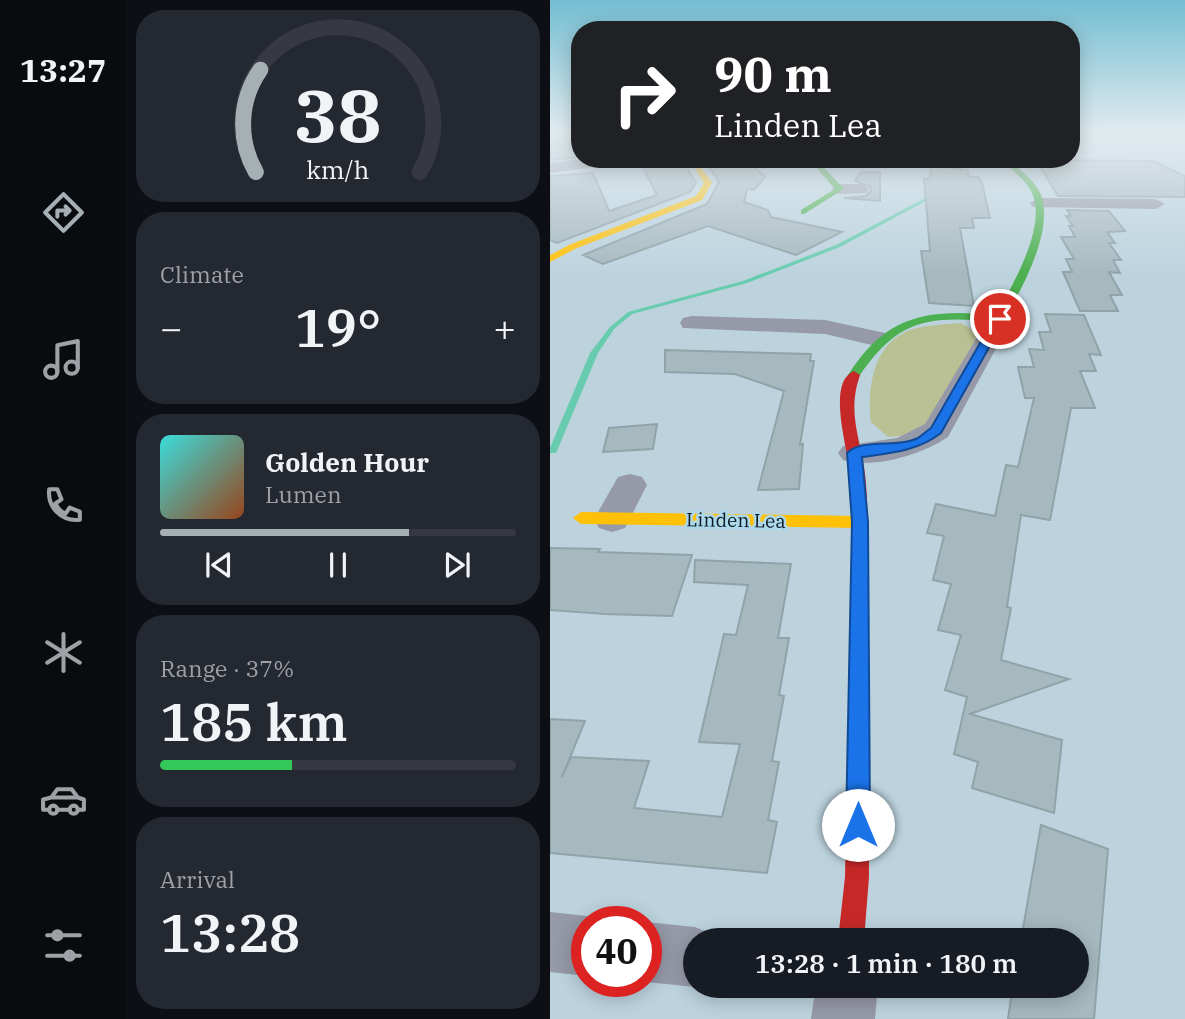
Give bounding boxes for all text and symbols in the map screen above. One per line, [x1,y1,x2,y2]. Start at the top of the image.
text: 90 m [714,42,832,105]
text: 13:27 [20,49,106,91]
icon: right [599,49,690,140]
text: 38 [294,67,382,162]
text: Linden Lea [714,104,882,146]
text: km/h [306,153,370,186]
icon: directions [39,188,88,237]
text: Climate [160,259,244,289]
pin [970,289,1030,349]
text: 19° [295,294,381,361]
icon: arrive [981,300,1019,338]
text: − [160,303,183,352]
text: + [493,303,516,352]
icon: music [39,335,88,384]
text: Golden Hour [265,445,429,479]
text: Lumen [265,479,342,509]
icon: phone [39,481,88,530]
street label: Linden Lea [686,507,786,533]
icon: previous [200,546,238,584]
icon: pause [319,546,357,584]
icon: next [438,546,476,584]
icon: climate [39,628,88,677]
text: Range · 37% [160,653,294,683]
text: 185 km [160,688,348,755]
icon: car [39,775,88,824]
position arrow [821,788,895,862]
text: Arrival [160,864,235,894]
text: 13:28 [160,899,300,966]
speed limit sign: 40 [571,906,662,997]
icon: filters [39,921,88,970]
text: 13:28 · 1 min · 180 m [755,946,1017,980]

